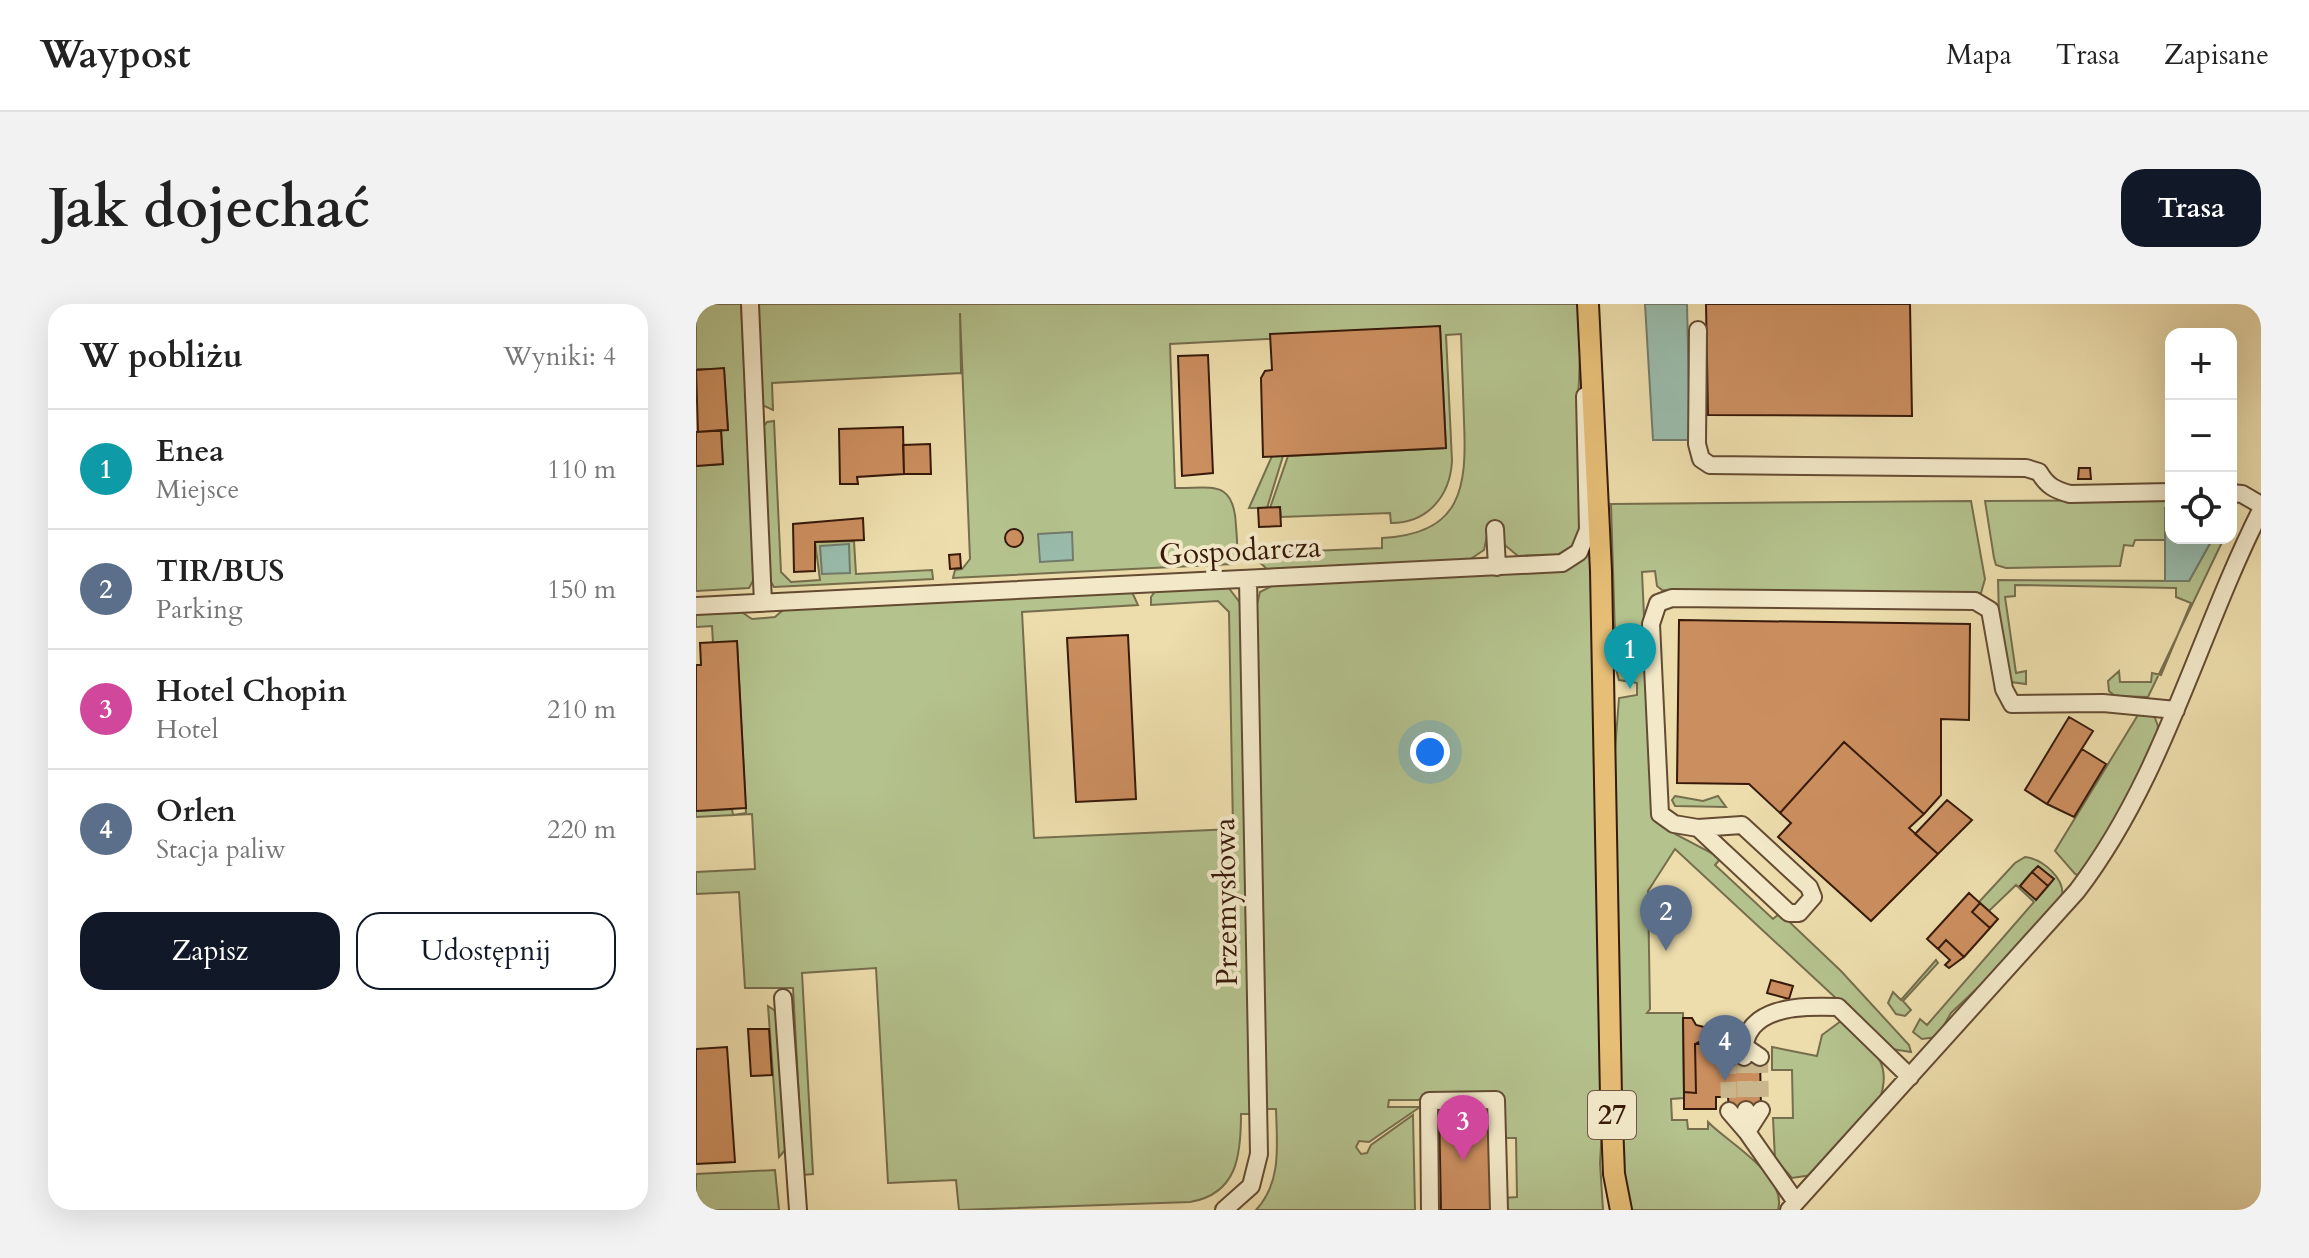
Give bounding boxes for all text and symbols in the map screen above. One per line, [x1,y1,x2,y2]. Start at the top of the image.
text: Waypost [40,29,191,81]
text: Mapa [1946,36,2012,74]
text: Trasa [2056,36,2120,74]
text: Zapisane [2164,36,2269,74]
button: Trasa [2121,169,2261,247]
text: Jak dojechać [48,171,370,246]
map controls [2165,328,2237,544]
button: + [2165,328,2237,400]
text: W pobliżu [80,333,243,379]
text: Wyniki: 4 [503,339,616,374]
button: − [2165,400,2237,472]
text: Enea [156,431,224,472]
text: 1 [99,452,113,487]
text: 110 m [547,452,616,487]
text: Miejsce [156,472,239,507]
button: locate [2165,472,2237,544]
street label: Gospodarcza [1158,526,1322,576]
text: TIR/BUS [156,551,284,592]
text: 2 [99,572,113,607]
text: 150 m [547,572,616,607]
text: Parking [156,592,243,627]
pin: 1 [1604,623,1656,689]
text: Hotel Chopin [156,671,347,712]
text: 3 [99,692,113,727]
text: 210 m [547,692,616,727]
text: Hotel [156,712,218,747]
your location [1410,732,1450,772]
text: Orlen [156,791,236,832]
text: 4 [99,812,113,847]
text: 220 m [547,812,616,847]
street label: Przemysłowa [1204,817,1248,987]
text: Stacja paliw [156,832,286,867]
pin: 2 [1640,885,1692,951]
button: Zapisz [80,912,340,990]
button: Udostępnij [356,912,616,990]
pin: 4 [1699,1015,1751,1081]
road number: 27 [1588,1091,1636,1139]
pin: 3 [1437,1095,1489,1161]

